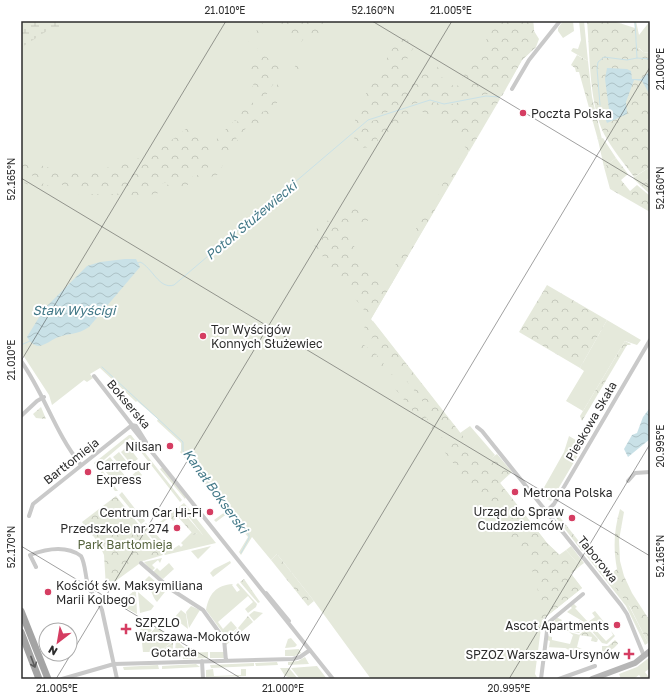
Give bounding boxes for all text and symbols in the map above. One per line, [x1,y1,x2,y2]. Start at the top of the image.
text: 21.010°E [205,4,245,16]
text: 52.160°N [351,4,395,16]
text: 21.005°E [430,4,472,16]
text: 21.000°E [654,48,666,90]
place label: Poczta Polska [531,106,612,121]
marker: Poczta Polska [518,108,528,118]
text: 52.165°N [5,158,17,200]
text: 52.160°N [654,166,666,210]
water label: Potok Służewiecki [202,176,301,263]
water label: Staw Wyścigi [33,302,117,318]
place label: Tor Wyścigów Konnych Służewiec [211,322,323,351]
marker: Tor Wyścigów Konnych Służewiec [198,331,208,341]
text: 21.010°E [5,340,17,380]
street label: Bokserska [104,376,154,432]
street label: Pieskowa Skała [562,379,620,463]
text: 20.995°E [654,425,666,467]
street label: Bartłomieja [40,435,102,487]
place label: Nilsan [125,439,162,454]
marker: Nilsan [165,441,175,451]
water label: Kanał Bokserski [180,446,253,537]
place label: Carrefour Express [96,458,151,487]
marker: Carrefour Express [83,467,93,477]
place label: Metrona Polska [523,485,613,500]
marker: Metrona Polska [510,487,520,497]
place label: Urząd do Spraw Cudzoziemców [474,504,564,533]
place label: Centrum Car Hi-Fi [99,505,202,520]
marker: Centrum Car Hi-Fi [205,507,215,517]
marker: Urząd do Spraw Cudzoziemców [567,513,577,523]
place label: Przedszkole nr 274 [60,521,169,536]
marker: Przedszkole nr 274 [172,523,182,533]
text: 52.170°N [5,526,17,568]
street label: Taborowa [575,533,621,585]
text: 52.165°N [654,535,666,577]
park label: Park Bartłomieja [77,537,173,552]
place label: Kościół św. Maksymiliana Marii Kolbego [56,578,203,607]
marker: Kościół św. Maksymiliana Marii Kolbego [43,587,53,597]
place label: SZPZLO Warszawa-Mokotów [135,615,251,644]
place label: Ascot Apartments [505,618,609,633]
marker: Ascot Apartments [612,620,622,630]
north arrow [38,622,78,662]
marker: SZPZLO Warszawa-Mokotów [120,623,132,635]
text: N [46,643,60,659]
street label: Gotarda [151,644,197,660]
place label: SPZOZ Warszawa-Ursynów [465,647,620,662]
marker: SPZOZ Warszawa-Ursynów [623,648,635,660]
one-way arrow [29,656,37,668]
text: 21.005°E [36,682,78,694]
text: 21.000°E [262,682,304,694]
text: 20.995°E [488,682,530,694]

